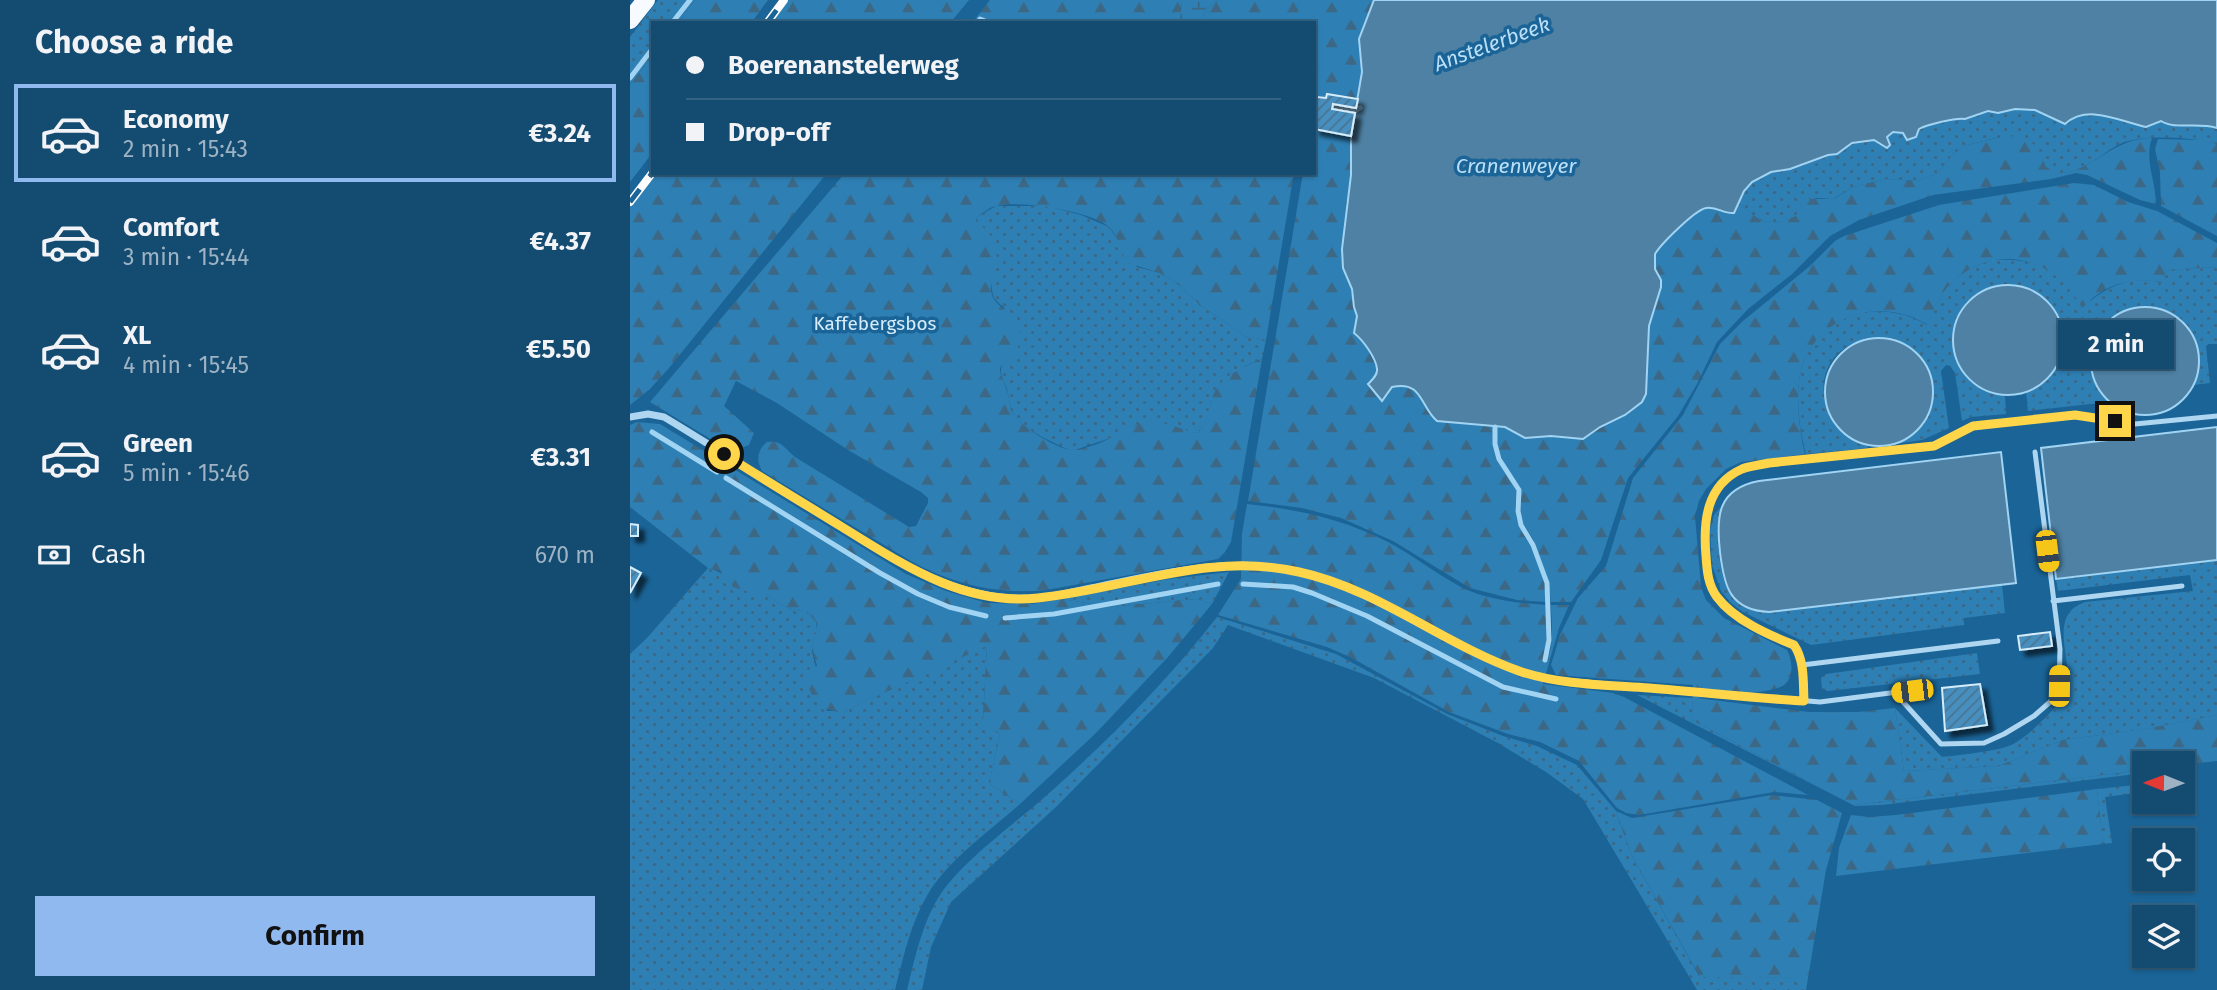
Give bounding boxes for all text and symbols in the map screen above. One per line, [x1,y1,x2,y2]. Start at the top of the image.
water label: Anstelerbeek [1429,11,1554,77]
text: Choose a ride [35,23,233,61]
text: Boerenanstelerweg [728,50,959,81]
icon: car [39,102,102,165]
text: Economy [123,104,229,135]
text: Drop-off [728,117,830,148]
text: €3.24 [528,118,591,149]
text: 2 min · 15:43 [123,135,248,163]
water label: Cranenweyer [1456,153,1577,179]
icon: car [39,210,102,273]
text: Comfort [123,212,219,243]
text: €4.37 [530,226,591,257]
text: 3 min · 15:44 [123,243,249,271]
park label: Kaffebergsbos [814,312,937,335]
icon: car [39,318,102,381]
text: XL [123,320,151,351]
callout: 2 min [2057,320,2173,368]
text: 2 min [2088,330,2144,358]
text: €5.50 [526,334,591,365]
text: 4 min · 15:45 [123,351,249,379]
route end [2099,405,2131,437]
icon: car [39,426,102,489]
text: Green [123,428,193,459]
route start [708,438,740,470]
text: €3.31 [530,442,591,473]
text: 5 min · 15:46 [123,459,249,487]
car [2035,529,2060,573]
icon: cash [35,536,73,574]
text: Cash [91,539,147,570]
text: 670 m [535,541,595,569]
car [2049,665,2070,707]
car [1890,678,1935,704]
north arrow [2132,751,2194,814]
map controls [2132,751,2195,968]
button: locate [2132,828,2195,891]
button: Confirm [35,896,595,976]
button: layers [2132,905,2195,968]

